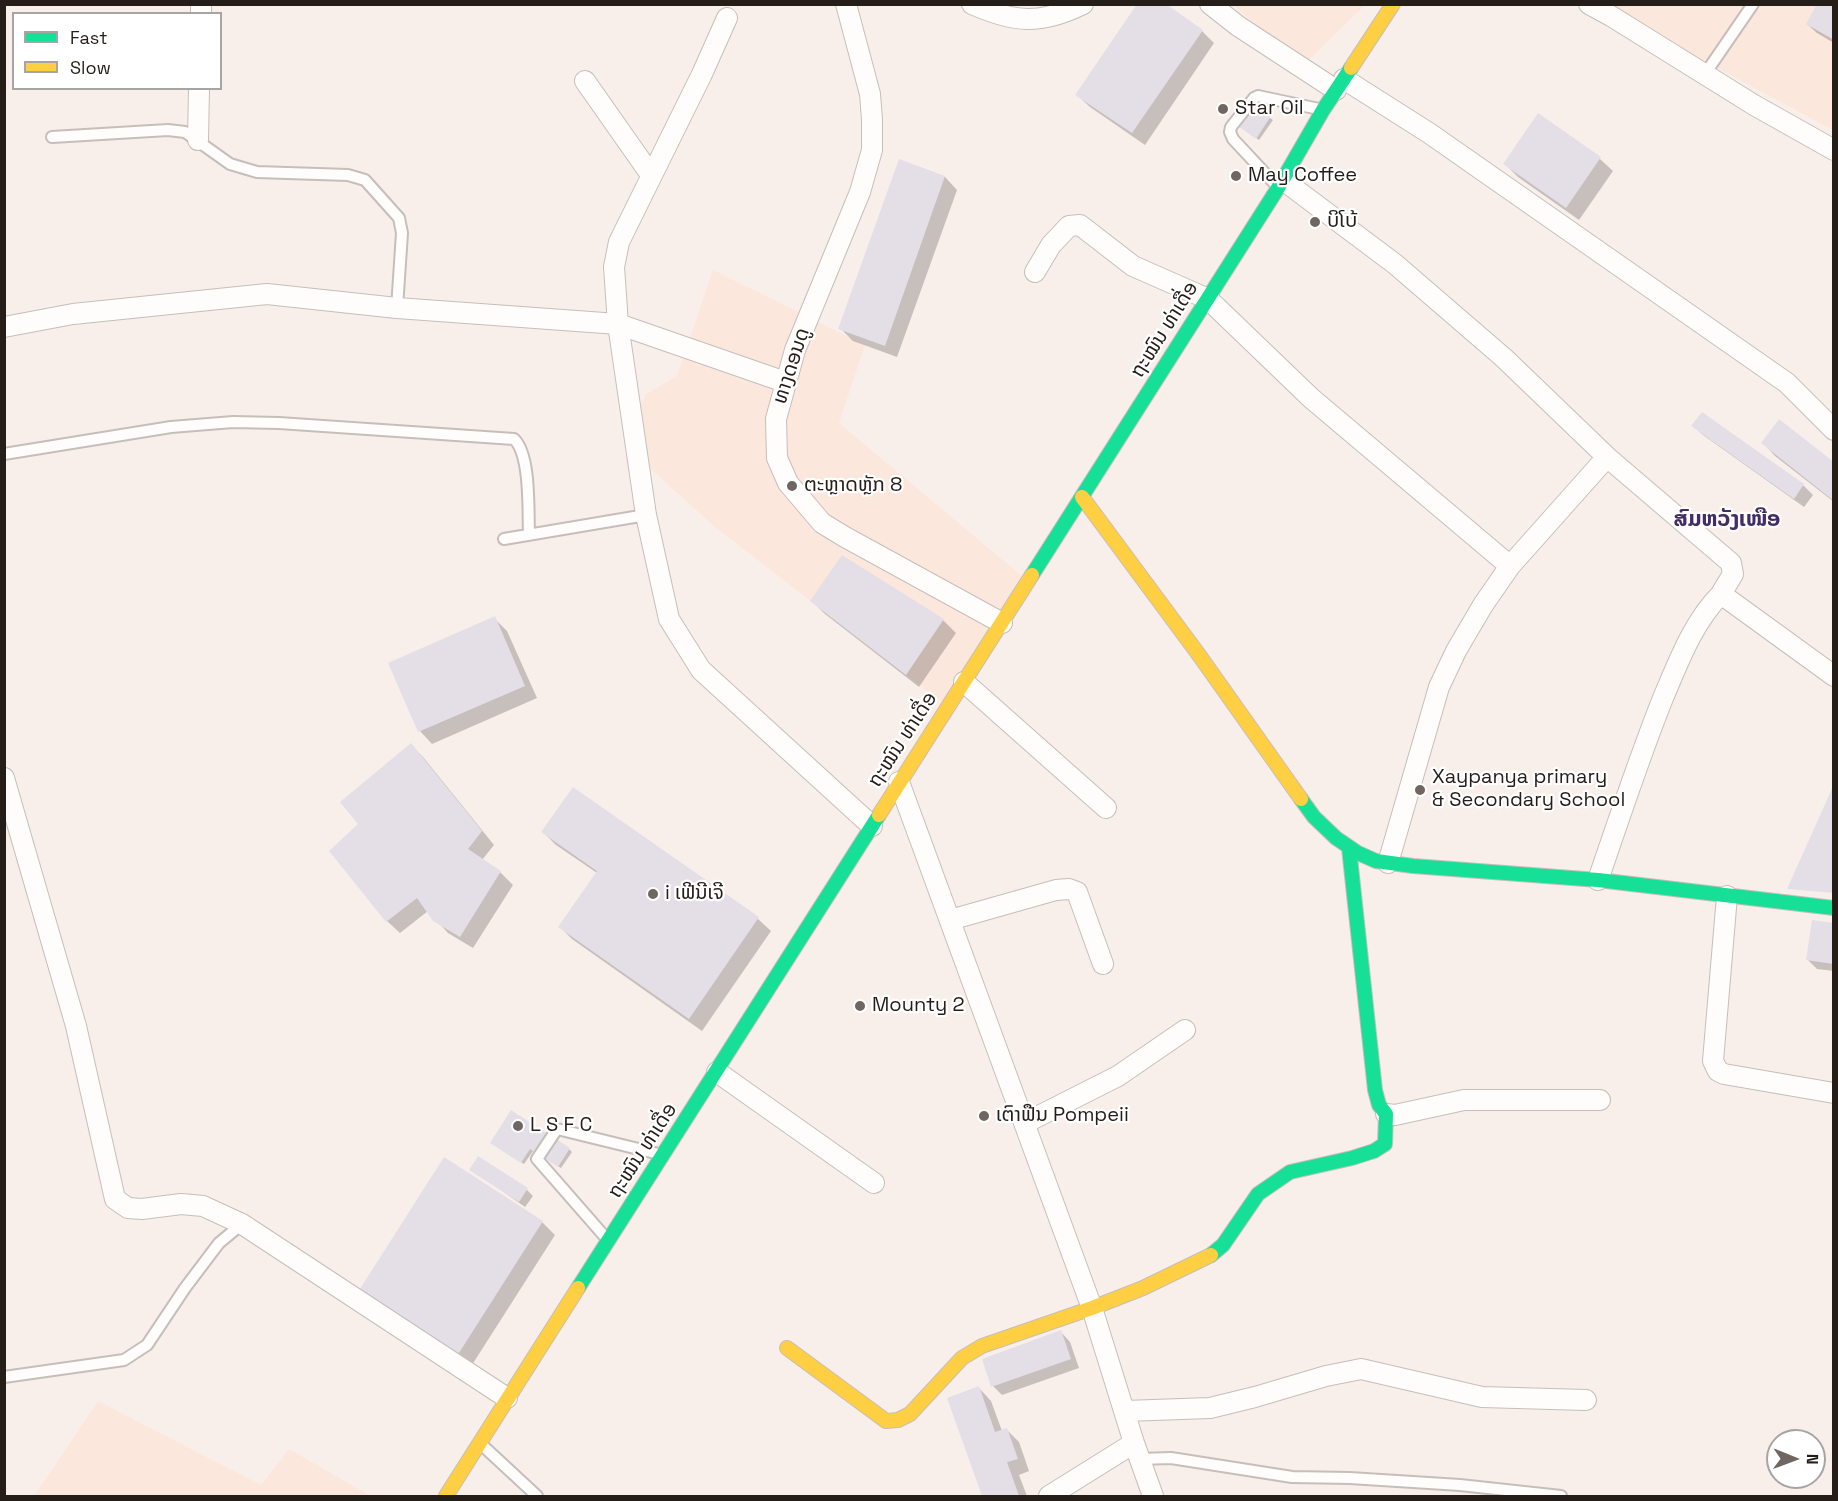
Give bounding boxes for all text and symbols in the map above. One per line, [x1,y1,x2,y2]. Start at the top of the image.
legend [12,12,222,90]
text: Fast [70,26,107,49]
text: Slow [70,56,111,79]
place label: Star Oil [1235,97,1304,121]
marker: Star Oil [1216,102,1230,116]
place label: May Coffee [1248,164,1357,188]
marker: May Coffee [1229,169,1243,183]
place label: ບິໂບ້ [1327,210,1357,234]
marker: ບິໂບ້ [1308,215,1322,229]
street label: ຖະໝົນ ທ່າເດື່ອ [1126,278,1204,382]
street label: ທາງດອນດູ [768,325,816,407]
place label: ຕະຫຼາດຫຼັກ 8 [804,474,902,498]
marker: ຕະຫຼາດຫຼັກ 8 [785,479,799,493]
district label: ສົມຫວັງເໜືອ [1674,507,1780,533]
street label: ຖະໝົນ ທ່າເດື່ອ [863,688,943,792]
place label: Xaypanya primary & Secondary School [1432,766,1625,813]
marker: Xaypanya primary & Secondary School [1413,783,1427,797]
place label: i ເຟີນີເຈີ [665,882,724,906]
marker: i ເຟີນີເຈີ [646,887,660,901]
place label: Mounty 2 [872,994,965,1018]
marker: Mounty 2 [853,999,867,1013]
street label: ຖະໝົນ ທ່າເດື່ອ [603,1099,683,1203]
place label: ເຕົາຟືນ Pompeii [996,1104,1129,1128]
marker: ເຕົາຟືນ Pompeii [977,1109,991,1123]
place label: L S F C [530,1114,592,1138]
marker: L S F C [511,1119,525,1133]
north arrow [1766,1429,1826,1489]
text: N [1802,1454,1823,1465]

